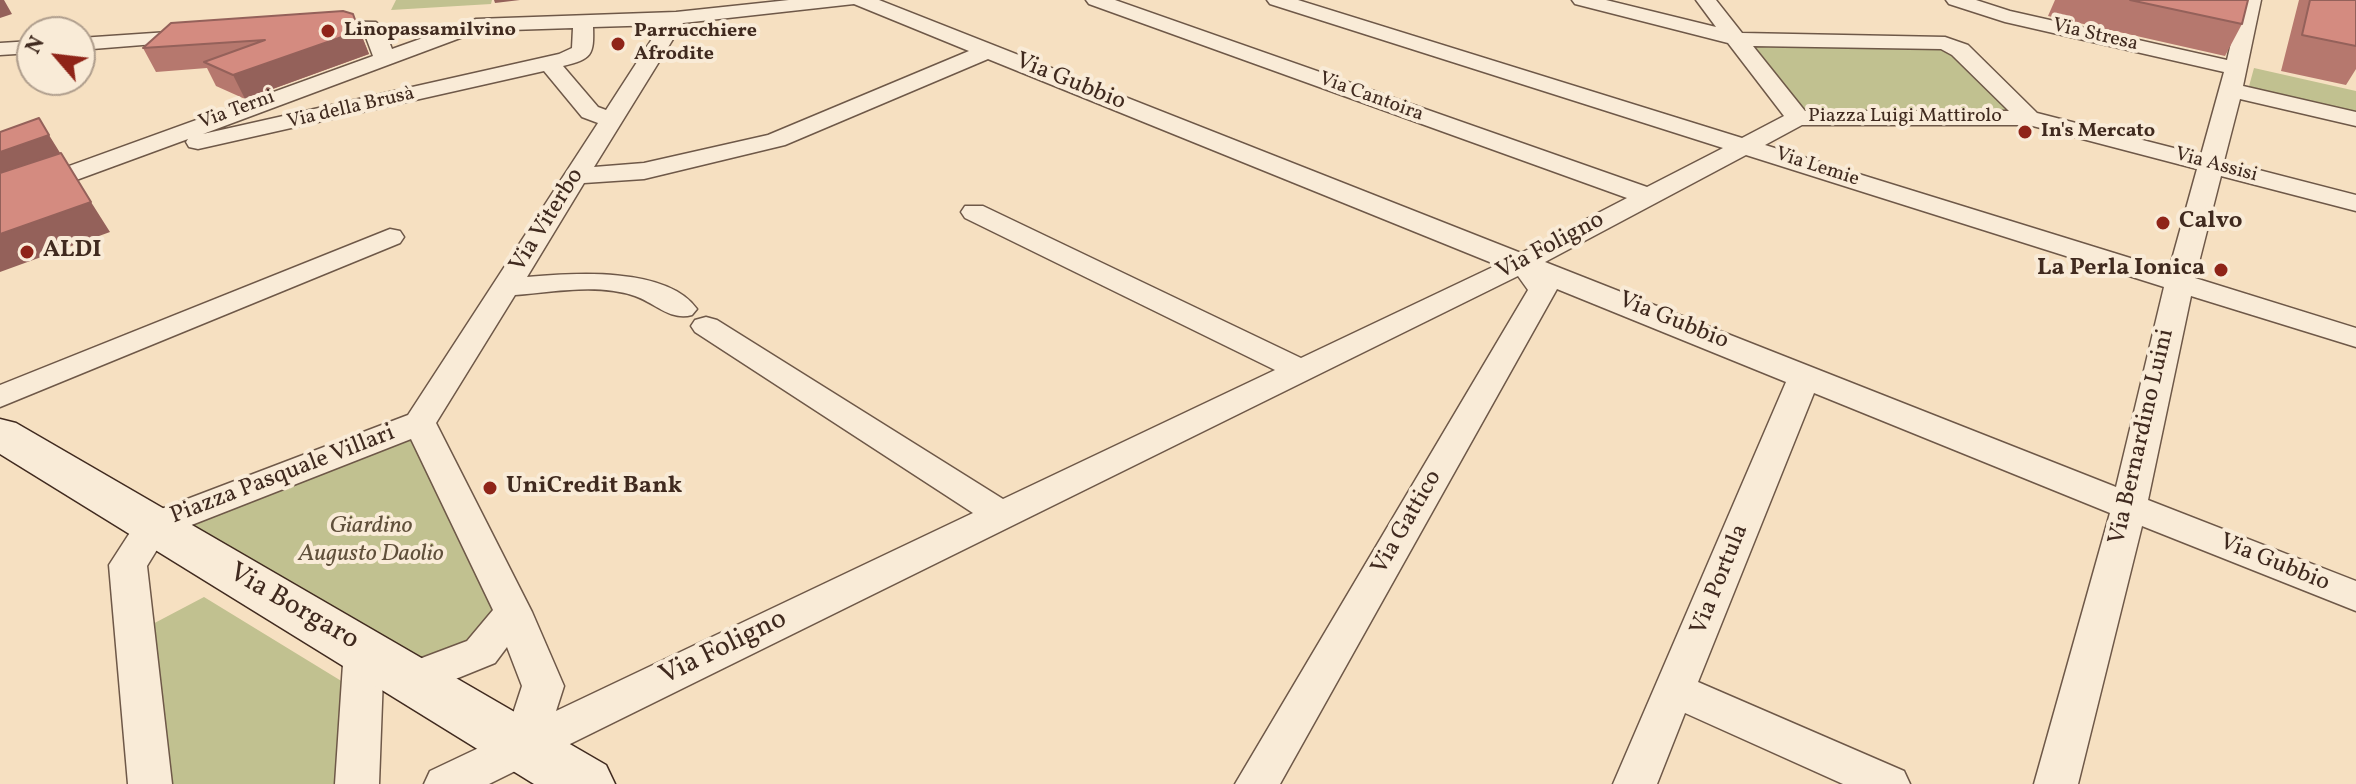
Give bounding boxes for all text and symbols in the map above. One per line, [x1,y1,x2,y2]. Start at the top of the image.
street label: Via Stresa [2050,15,2140,57]
north arrow [16,16,96,96]
place label: Linopassamilvino [344,19,516,43]
place label: Parrucchiere Afrodite [634,20,757,67]
marker: Linopassamilvino [319,22,337,40]
text: N [19,31,54,60]
marker: Parrucchiere Afrodite [609,35,627,53]
street label: Via Gubbio [1011,48,1129,118]
street label: Via Cantoira [1315,68,1427,128]
street label: Via della Brusà [285,83,417,135]
street label: Via Terni [196,86,278,136]
street label: Piazza Luigi Mattirolo [1808,105,2002,129]
place label: In's Mercato [2041,120,2155,144]
marker: In's Mercato [2016,123,2034,141]
street label: Via Lemie [1772,143,1862,193]
street label: Via Assisi [2172,143,2260,189]
street label: Via Viterbo [505,164,591,278]
street label: Via Foligno [1492,207,1610,287]
place label: Calvo [2179,209,2242,237]
marker: Calvo [2154,214,2172,232]
place label: ALDI [43,238,101,266]
marker: ALDI [18,243,36,261]
place label: La Perla Ionica [2037,256,2205,284]
marker: La Perla Ionica [2212,261,2230,279]
street label: Via Gubbio [1614,287,1732,357]
street label: Via Bernardino Luini [2104,326,2182,548]
street label: Piazza Pasquale Villari [167,420,399,532]
street label: Via Gattico [1367,466,1449,580]
place label: UniCredit Bank [506,474,682,502]
marker: UniCredit Bank [481,479,499,497]
park label: Giardino Augusto Daolio [298,514,444,570]
street label: Via Portula [1686,521,1756,639]
street label: Via Gubbio [2215,529,2333,599]
street label: Via Borgaro [222,557,364,659]
street label: Via Foligno [655,604,793,694]

